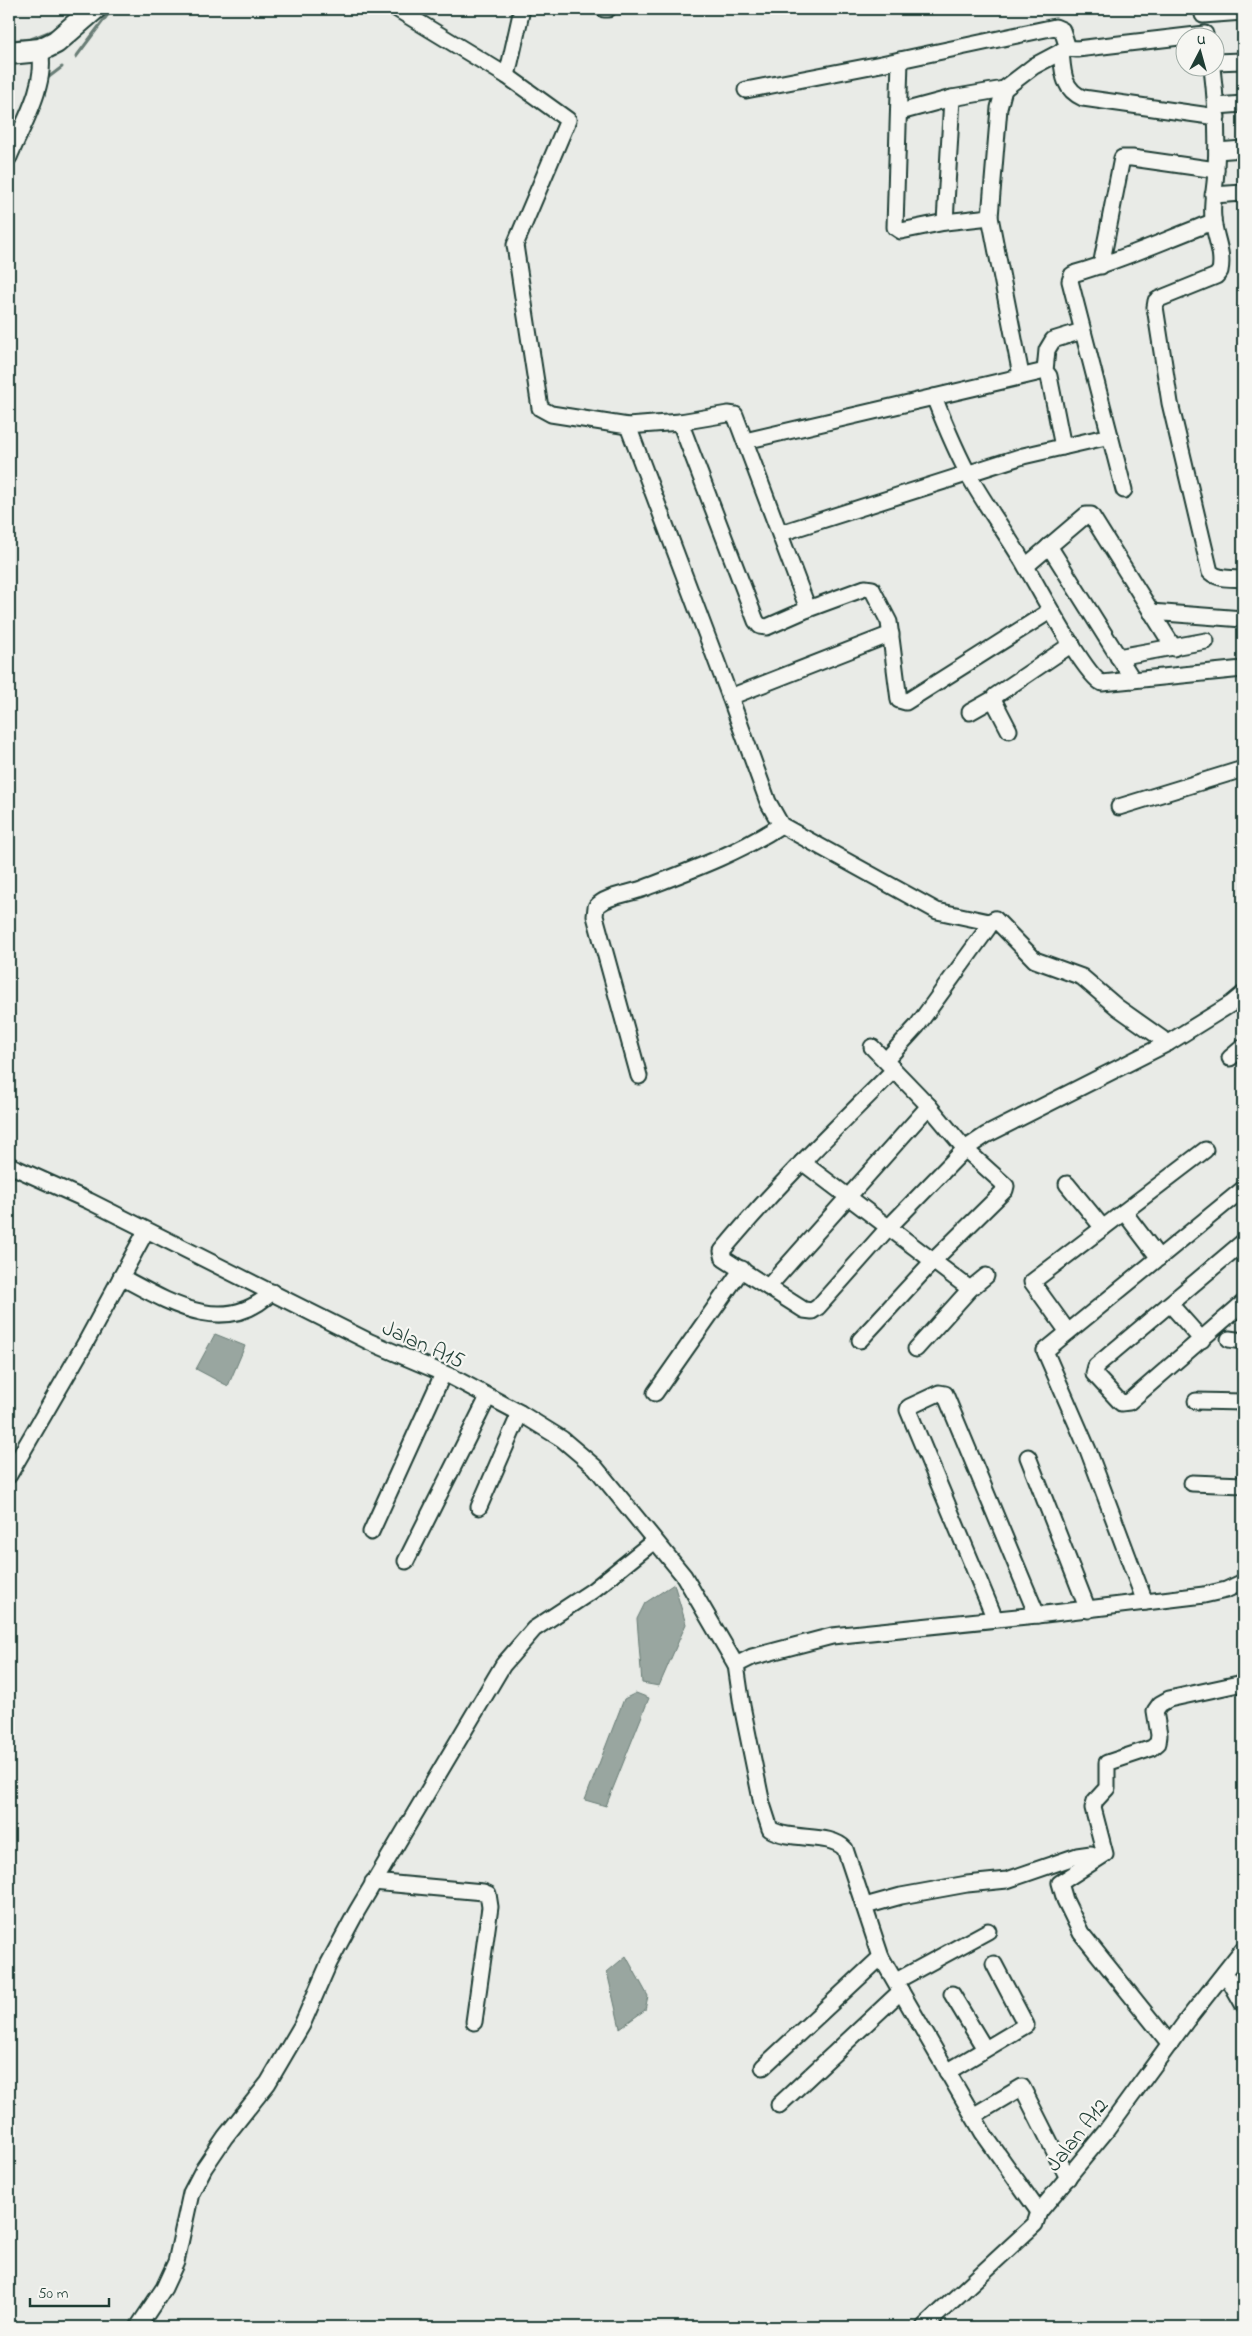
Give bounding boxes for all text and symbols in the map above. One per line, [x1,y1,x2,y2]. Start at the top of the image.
north arrow [1174,28,1224,78]
text: U [1196,30,1207,51]
street label: Jalan A15 [376,1313,469,1378]
street label: Jalan A12 [1039,2092,1117,2180]
scale bar [30,2276,109,2308]
text: 50 m [38,2283,69,2305]

